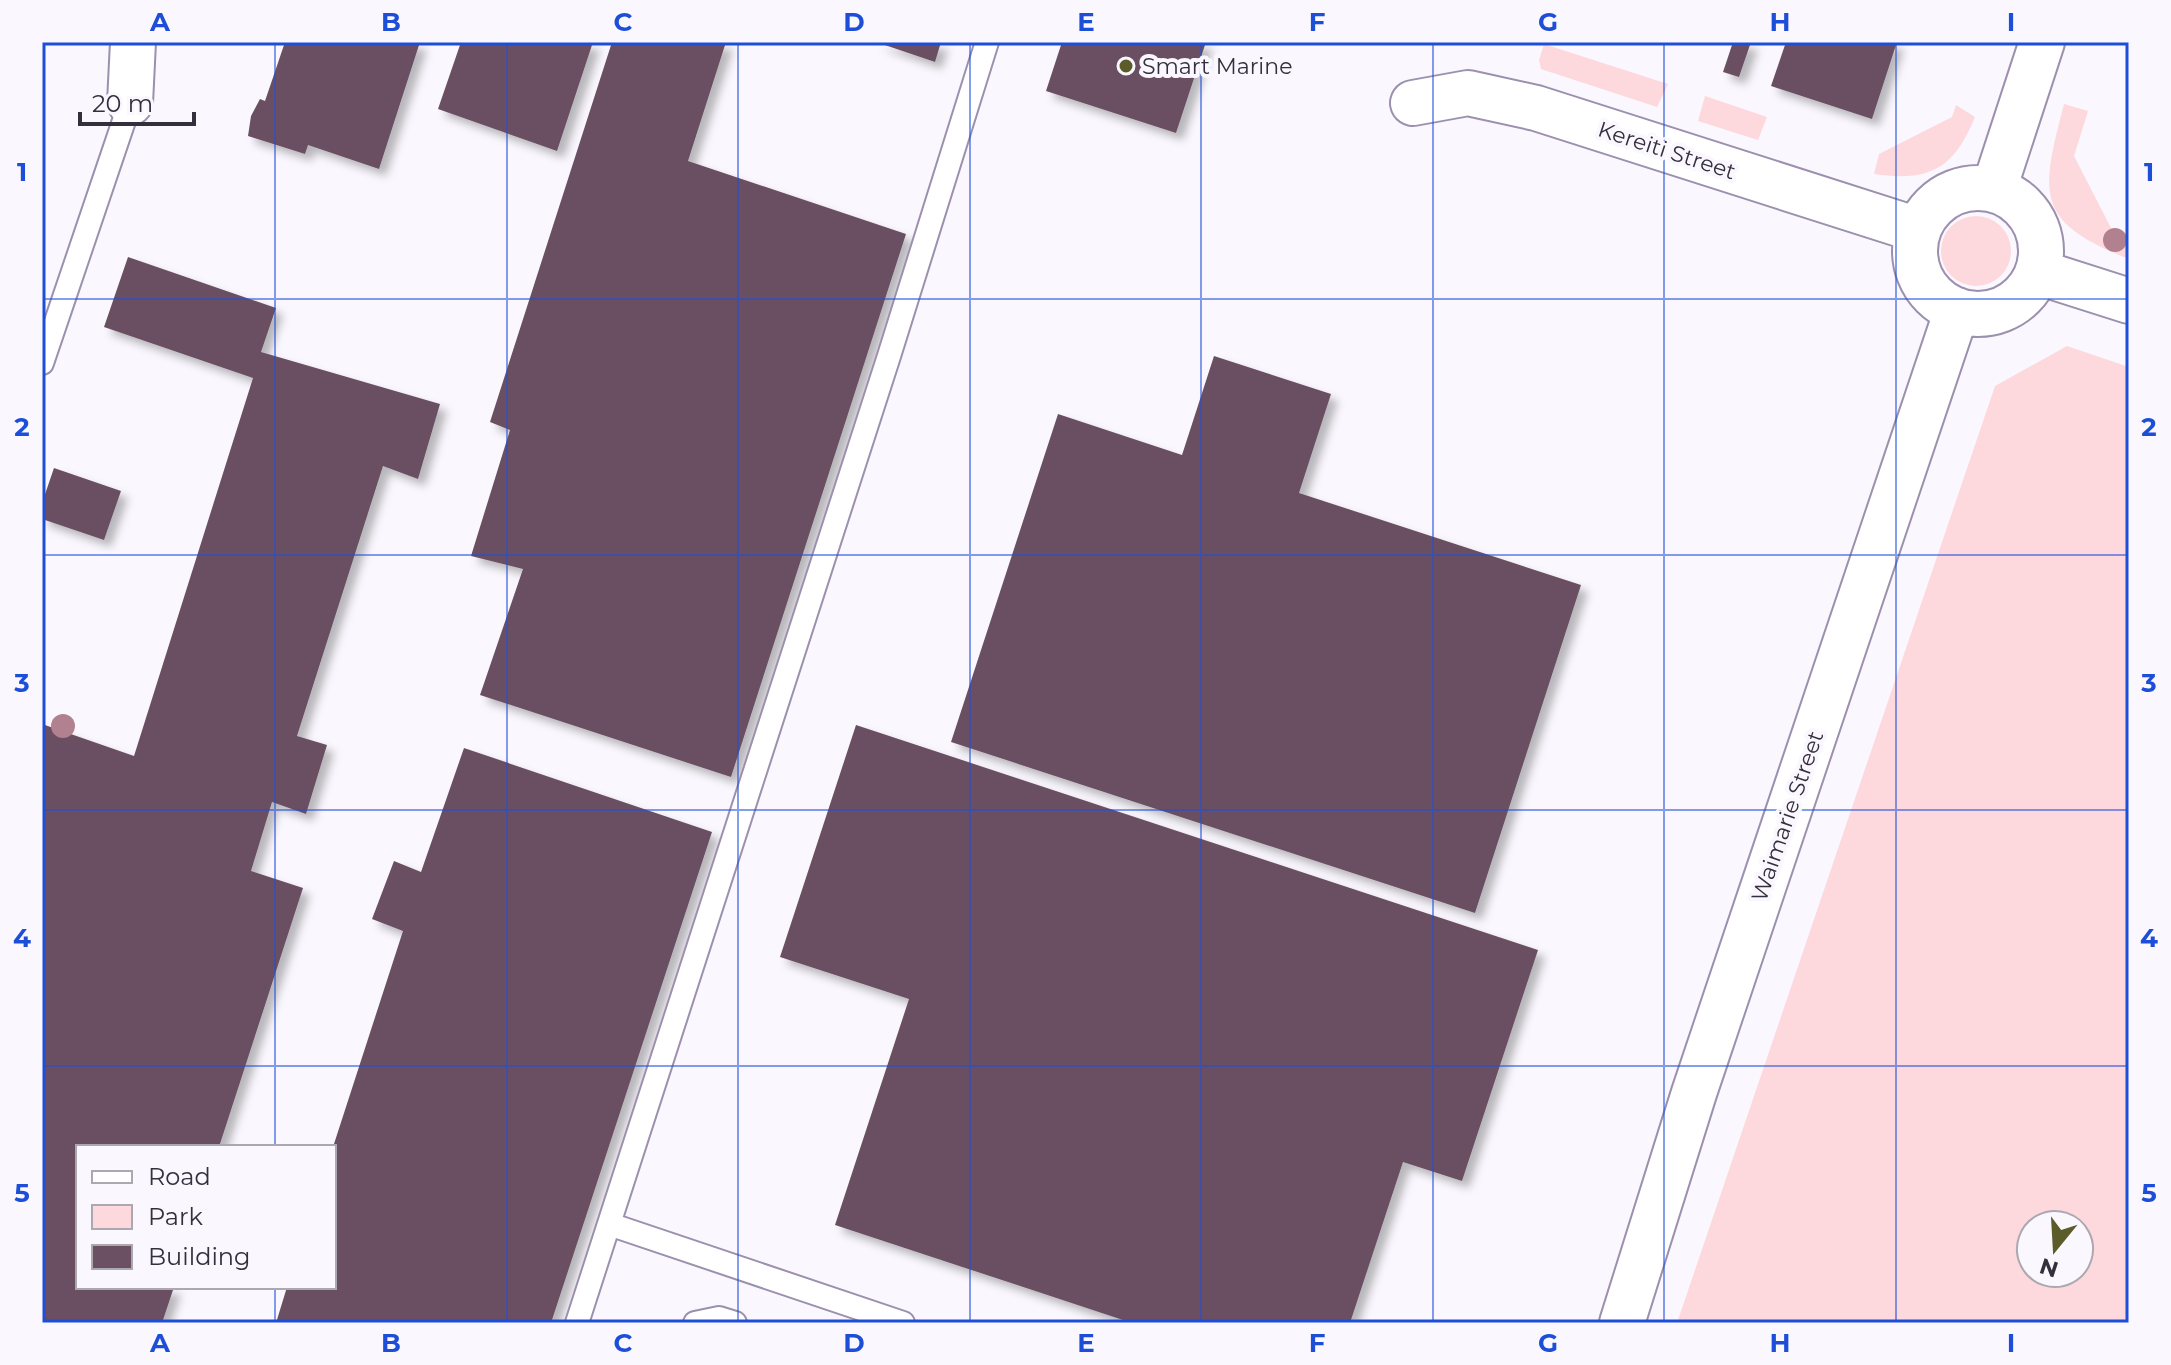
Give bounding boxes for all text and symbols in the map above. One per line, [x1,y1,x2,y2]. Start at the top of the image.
text: A [149,6,171,38]
text: B [381,6,401,38]
text: C [614,6,633,38]
text: D [843,6,865,38]
text: E [1077,6,1095,38]
text: F [1309,6,1325,38]
text: G [1538,6,1558,38]
text: H [1769,6,1791,38]
text: I [2007,6,2015,38]
place label: Smart Marine [1142,53,1292,80]
marker: Smart Marine [1117,57,1135,75]
scale bar [80,76,194,126]
text: 20 m [92,89,153,118]
street label: Kereiti Street [1595,116,1739,185]
text: 1 [17,156,27,188]
text: 1 [2144,156,2154,188]
text: 2 [14,411,30,443]
text: 2 [2141,411,2157,443]
text: 3 [13,667,30,699]
text: 3 [2140,667,2157,699]
street label: Waimarie Street [1746,727,1829,905]
text: 4 [13,922,31,954]
text: 4 [2140,922,2158,954]
legend [76,1145,336,1289]
text: Road [148,1162,211,1191]
text: 5 [14,1177,30,1209]
text: 5 [2141,1177,2157,1209]
text: Park [148,1202,203,1231]
north arrow [2015,1209,2095,1289]
text: Building [148,1242,251,1271]
text: N [2036,1252,2062,1283]
text: A [149,1327,171,1359]
text: B [381,1327,401,1359]
text: C [614,1327,633,1359]
text: D [843,1327,865,1359]
text: E [1077,1327,1095,1359]
text: F [1309,1327,1325,1359]
text: G [1538,1327,1558,1359]
text: H [1769,1327,1791,1359]
text: I [2007,1327,2015,1359]

